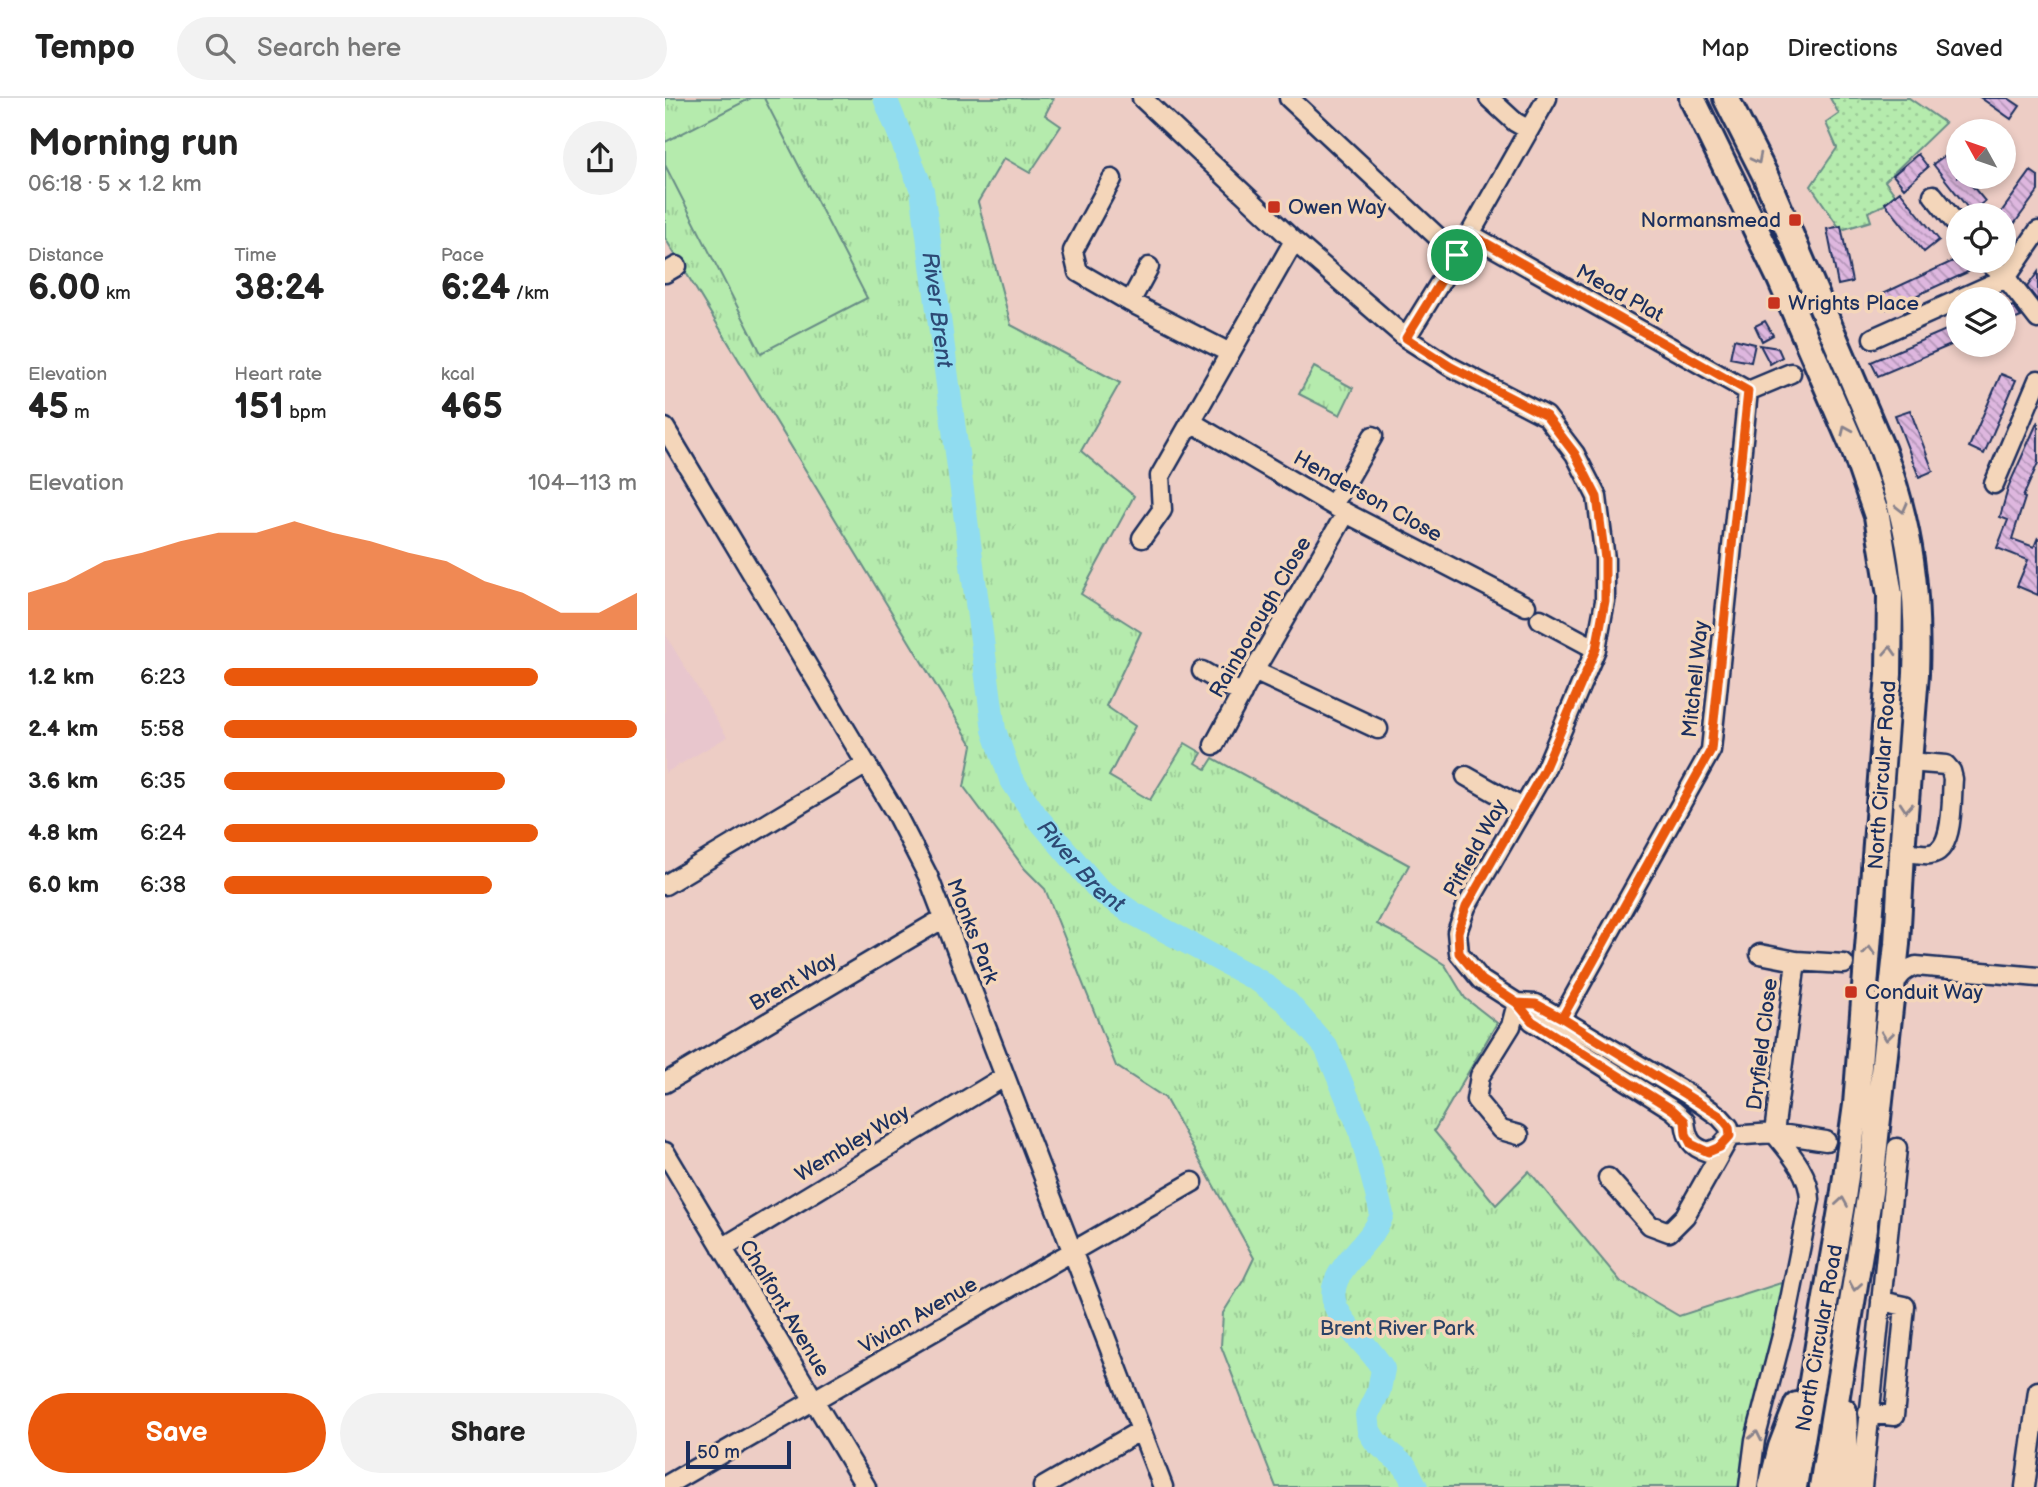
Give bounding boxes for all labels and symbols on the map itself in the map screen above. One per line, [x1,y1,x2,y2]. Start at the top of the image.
north arrow [1946,119,2016,189]
one-way arrow [1748,152,1762,164]
place label: Owen Way [1288,195,1387,220]
marker: Owen Way [1266,199,1282,215]
place label: Normansmead [1640,208,1781,233]
marker: Normansmead [1787,212,1803,228]
pin [1427,225,1487,285]
water label: River Brent [915,250,959,370]
street label: Mead Plat [1572,259,1668,328]
place label: Wrights Place [1788,291,1919,316]
marker: Wrights Place [1766,295,1782,311]
one-way arrow [1840,425,1854,438]
street label: Henderson Close [1289,445,1446,548]
one-way arrow [1894,501,1908,513]
street label: Rainborough Close [1204,532,1317,702]
street label: Mitchell Way [1677,619,1714,739]
one-way arrow [1882,645,1897,656]
street label: North Circular Road [1863,680,1902,870]
street label: Pitfield Way [1438,795,1513,902]
one-way arrow [1899,801,1914,812]
water label: River Brent [1031,815,1131,919]
street label: Monks Park [941,875,1004,988]
street label: Brent Way [745,946,842,1016]
one-way arrow [1861,946,1876,957]
street label: Dryfield Close [1742,977,1783,1111]
place label: Conduit Way [1865,980,1983,1005]
marker: Conduit Way [1843,984,1859,1000]
one-way arrow [1880,1030,1895,1042]
street label: Wembley Way [791,1099,914,1187]
one-way arrow [1834,1196,1849,1208]
street label: Chalfont Avenue [734,1235,835,1381]
street label: North Circular Road [1791,1243,1848,1434]
street label: Vivian Avenue [855,1272,982,1359]
one-way arrow [1848,1280,1863,1292]
park label: Brent River Park [1320,1316,1475,1341]
one-way arrow [1748,1430,1763,1442]
scale bar [686,1438,791,1470]

